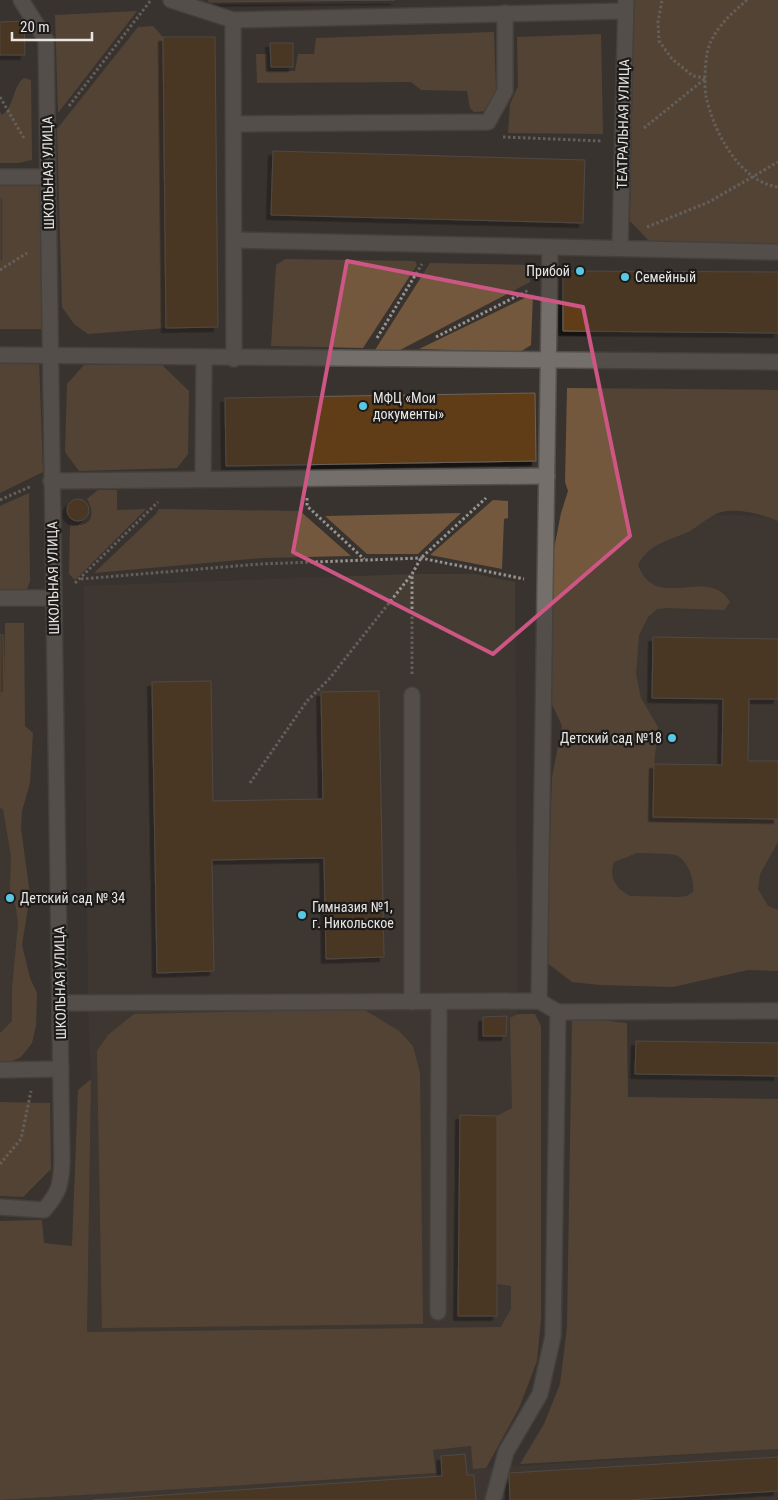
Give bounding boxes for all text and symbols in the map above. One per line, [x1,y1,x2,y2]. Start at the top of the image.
scale bar [12,10,92,42]
text: 20 m [20,18,50,36]
street label: ТЕАТРАЛЬНАЯ УЛИЦА [614,59,632,189]
street label: ШКОЛЬНАЯ УЛИЦА [39,116,57,230]
place label: Прибой [526,263,570,279]
marker: Прибой [574,265,586,277]
place label: Семейный [635,269,696,285]
marker: Семейный [619,271,631,283]
place label: МФЦ «Мои документы» [373,390,444,422]
marker: МФЦ «Мои документы» [357,400,369,412]
street label: ШКОЛЬНАЯ УЛИЦА [44,521,62,635]
place label: Детский сад №18 [560,730,662,746]
marker: Детский сад №18 [666,732,678,744]
place label: Детский сад № 34 [20,890,125,906]
marker: Детский сад № 34 [4,892,16,904]
place label: Гимназия №1, г. Никольское [312,899,394,931]
marker: Гимназия №1, г. Никольское [296,909,308,921]
street label: ШКОЛЬНАЯ УЛИЦА [51,926,69,1040]

